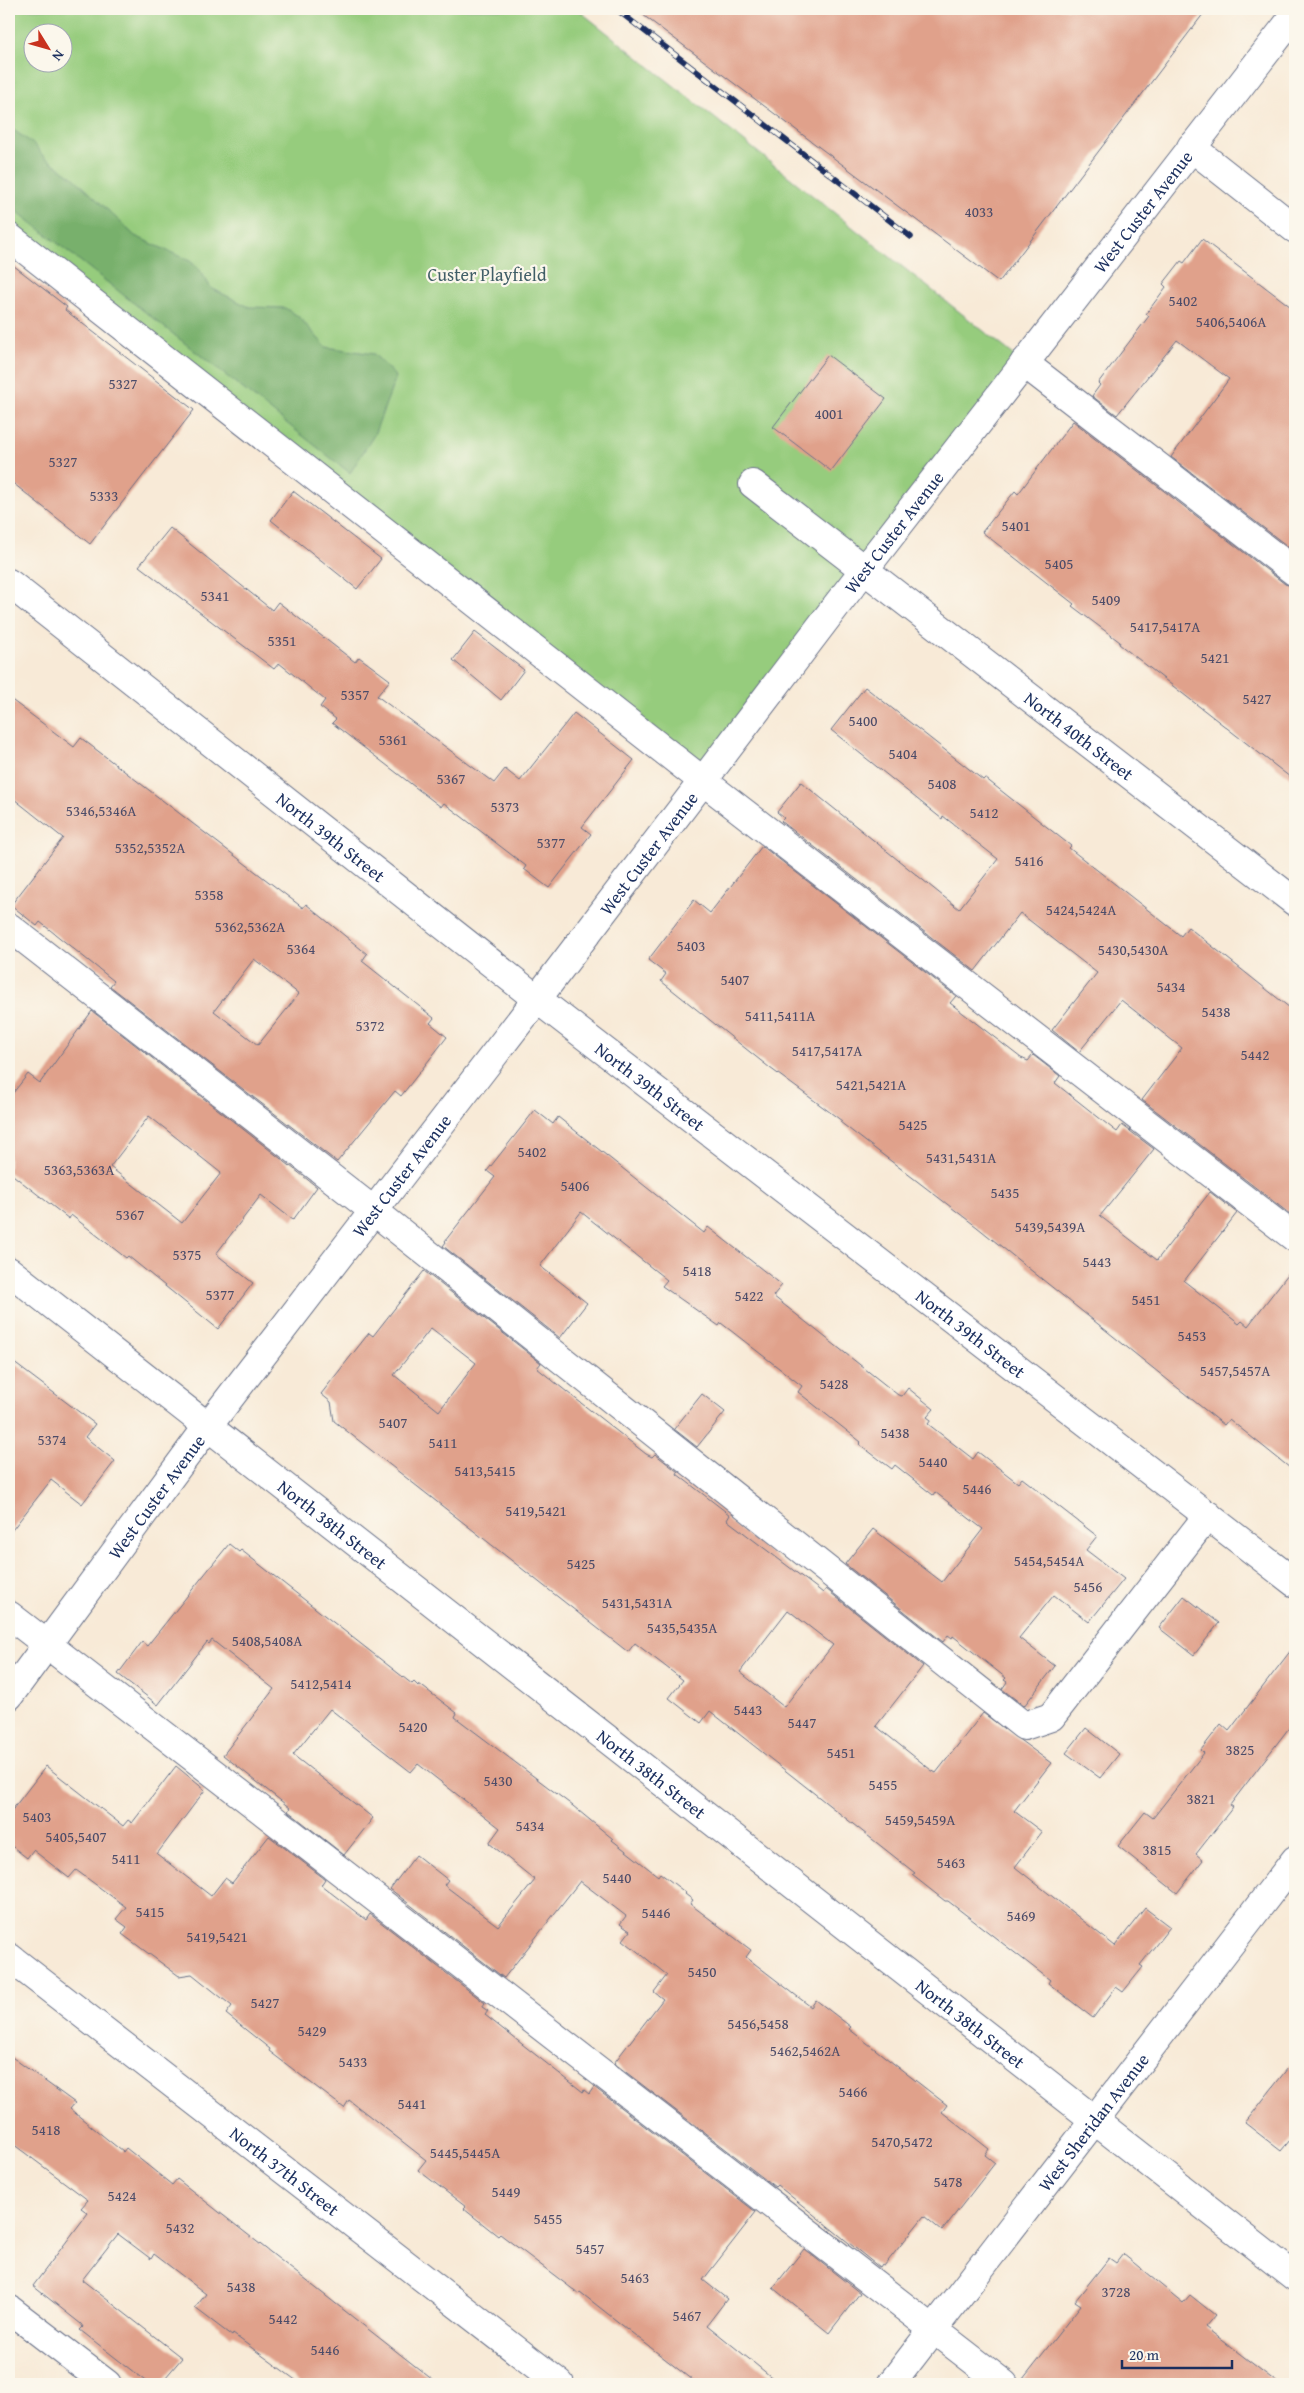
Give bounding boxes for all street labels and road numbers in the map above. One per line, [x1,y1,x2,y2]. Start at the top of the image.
street label: West Custer Avenue [1086,144,1199,278]
street label: West Custer Avenue [837,465,950,599]
street label: North 40th Street [1019,685,1140,787]
street label: North 39th Street [271,785,392,889]
street label: West Custer Avenue [592,786,704,920]
street label: North 39th Street [590,1035,711,1138]
street label: West Custer Avenue [345,1108,457,1242]
street label: North 39th Street [910,1282,1032,1385]
street label: West Custer Avenue [101,1428,211,1564]
street label: North 38th Street [272,1473,394,1576]
street label: North 38th Street [591,1722,713,1826]
street label: North 38th Street [910,1972,1032,2075]
street label: West Sheridan Avenue [1031,2047,1155,2197]
street label: North 37th Street [224,2120,346,2222]

